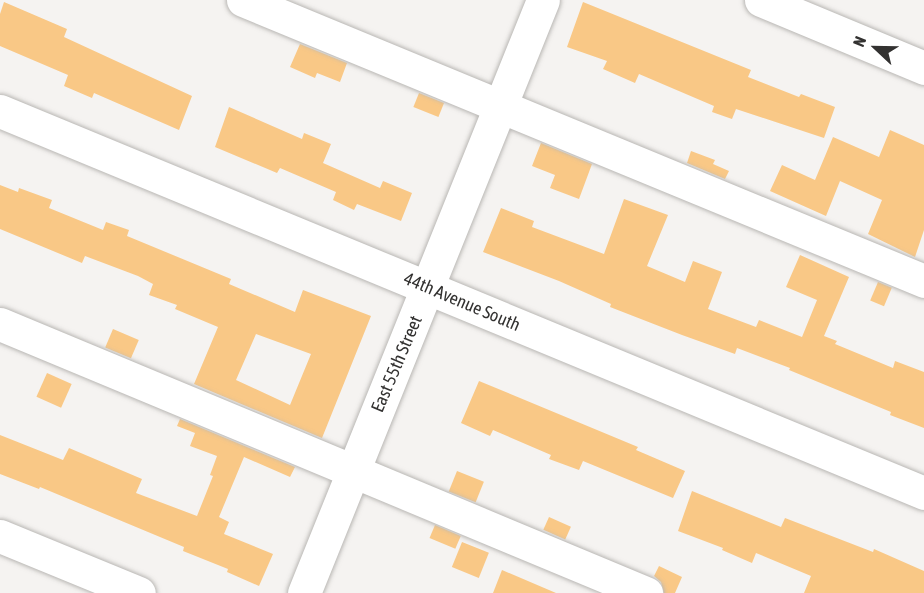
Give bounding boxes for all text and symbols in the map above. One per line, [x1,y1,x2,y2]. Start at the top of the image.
north arrow [846,18,906,78]
text: N [849,34,869,49]
street label: 44th Avenue South [401,268,523,336]
street label: East 55th Street [367,312,427,416]

